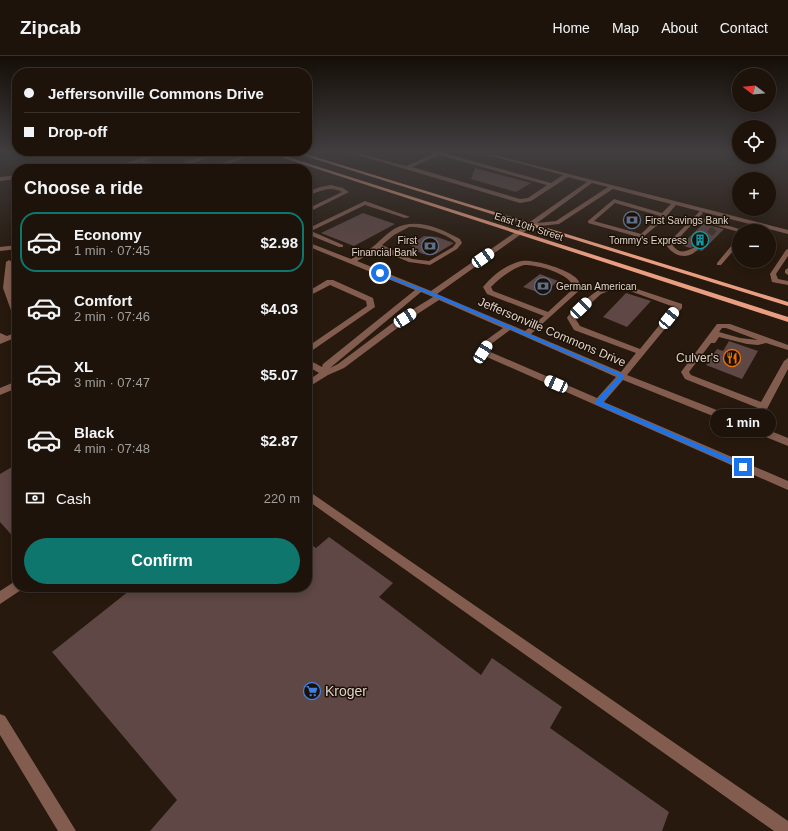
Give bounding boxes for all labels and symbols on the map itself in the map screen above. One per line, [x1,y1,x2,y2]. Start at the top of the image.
north arrow [732,68,776,112]
street label: East 10th Street [493,210,565,243]
bank icon: First Savings Bank [622,210,642,230]
place label: First Savings Bank [645,215,729,226]
building icon: Tommy's Express [690,230,710,250]
place label: First Financial Bank [351,235,418,258]
place label: Tommy's Express [609,235,687,246]
bank icon: First Financial Bank [420,236,440,256]
car [470,246,496,270]
route start [371,264,389,282]
bank icon: German American [533,276,553,296]
place label: German American [556,281,637,292]
street label: Jeffersonville Commons Drive [476,294,628,370]
car [568,295,594,321]
car [657,305,681,331]
car [392,306,418,330]
car [472,339,494,365]
restaurant icon: Culver's [722,348,742,368]
place label: Culver's [676,351,719,365]
car [543,374,569,394]
callout: 1 min [710,409,776,437]
route end [734,458,752,476]
supermarket icon: Kroger [302,681,322,701]
place label: Kroger [325,683,367,699]

